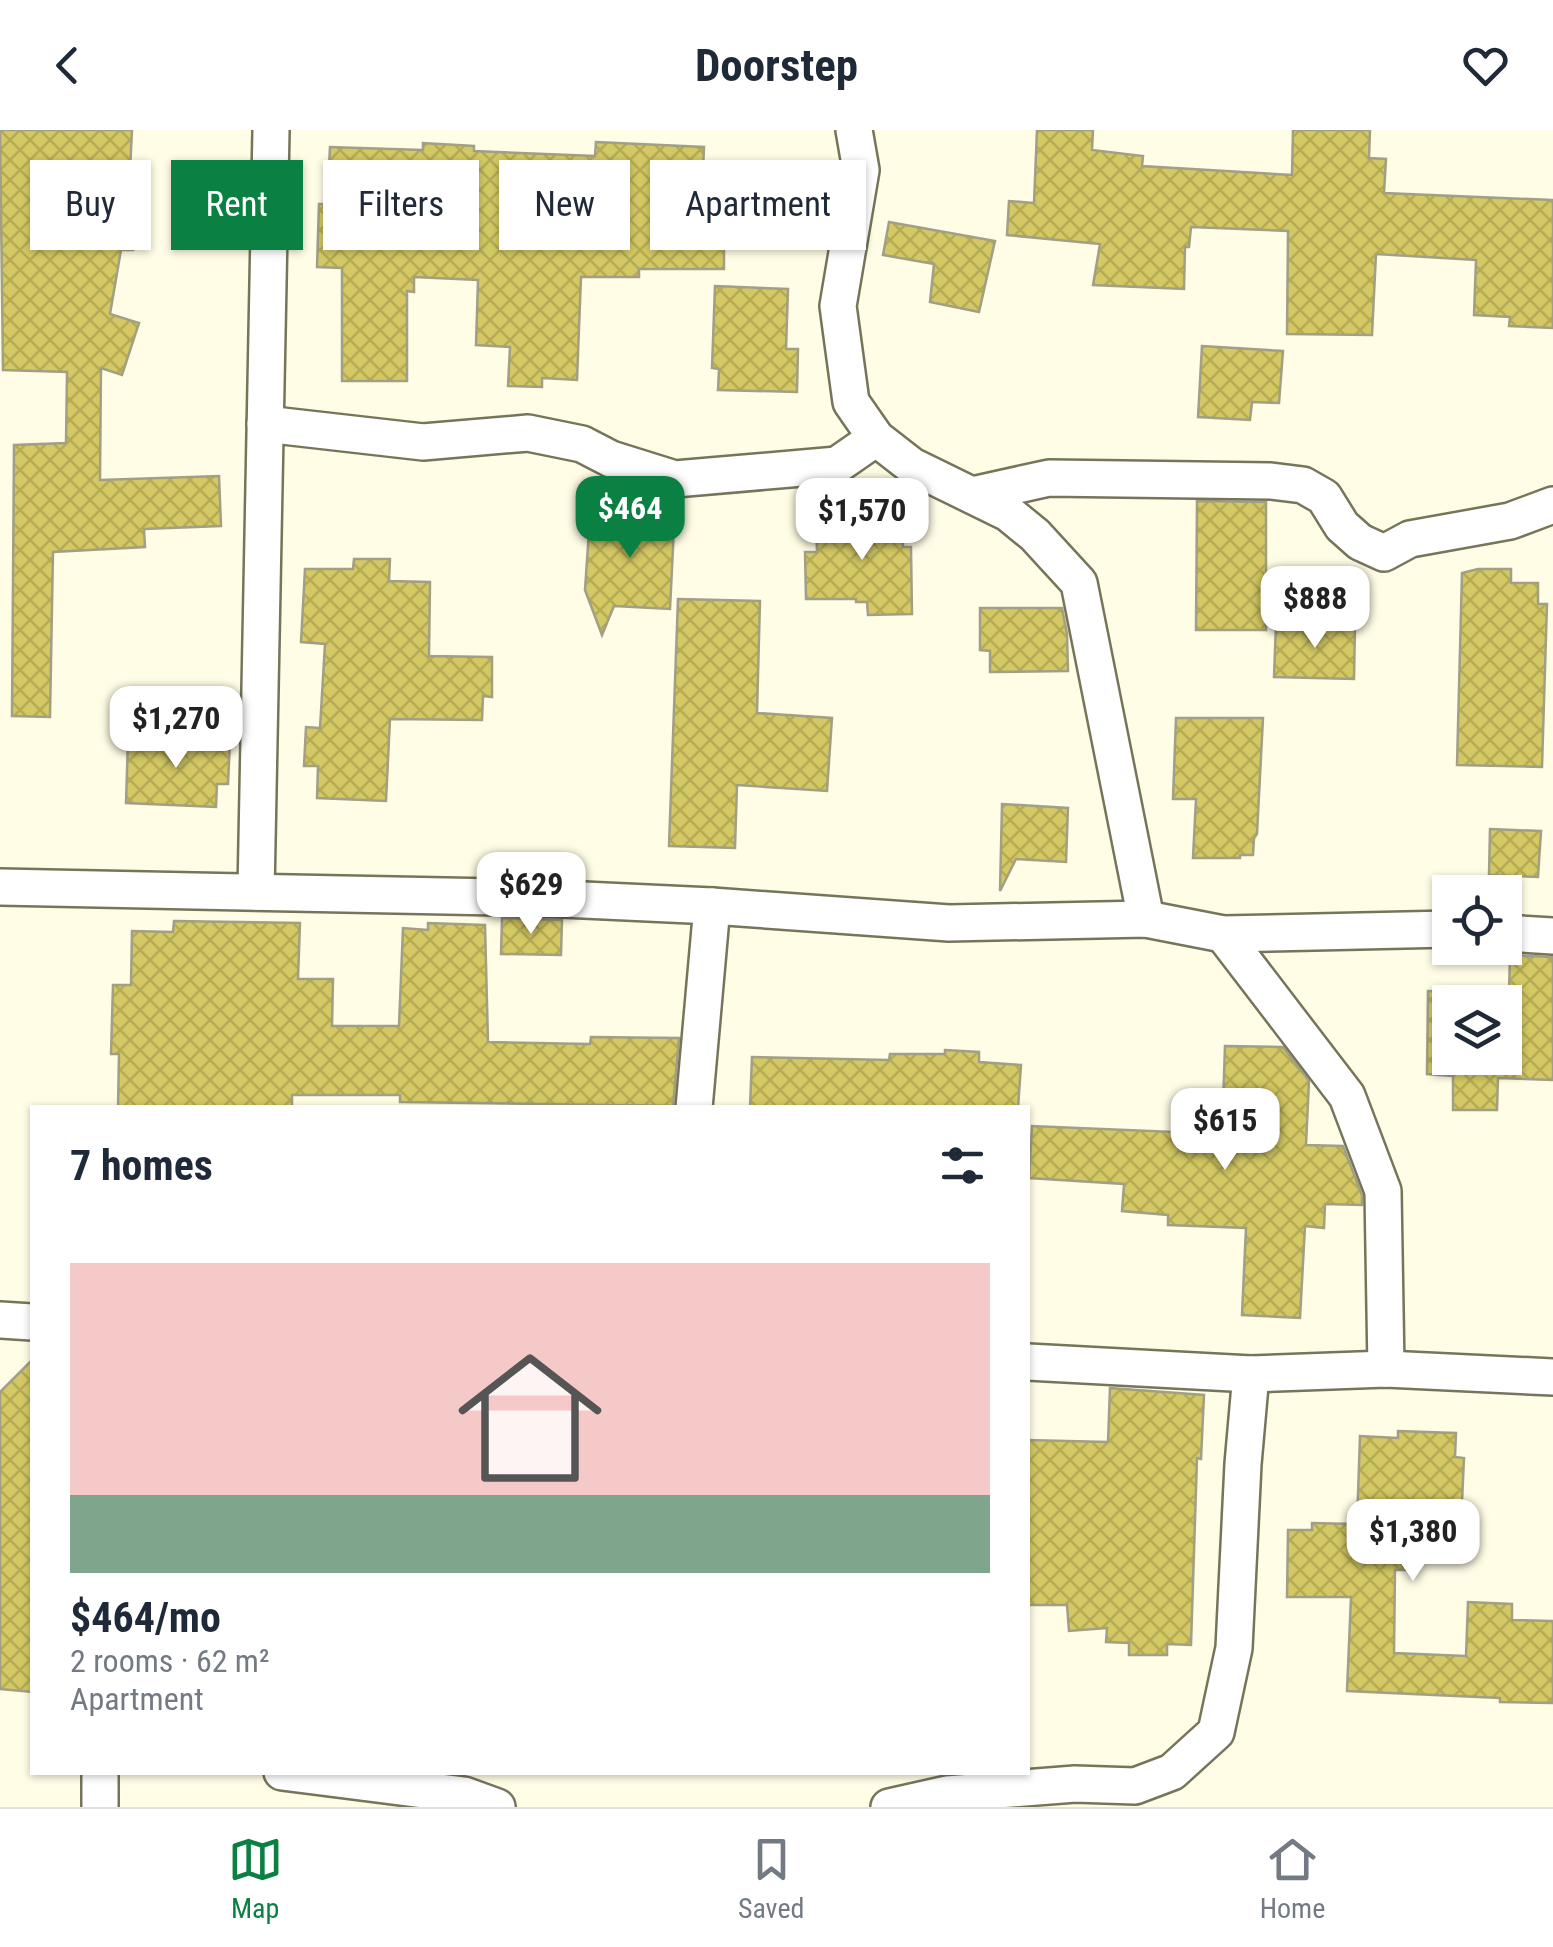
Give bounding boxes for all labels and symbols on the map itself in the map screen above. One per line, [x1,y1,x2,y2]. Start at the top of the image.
pin: $464 [571,476,689,561]
pin: $1,570 [781,478,943,563]
pin: $888 [1256,566,1374,651]
pin: $1,270 [95,686,257,771]
pin: $629 [472,852,590,937]
pin: $615 [1166,1088,1284,1173]
pin: $1,380 [1332,1499,1494,1584]

